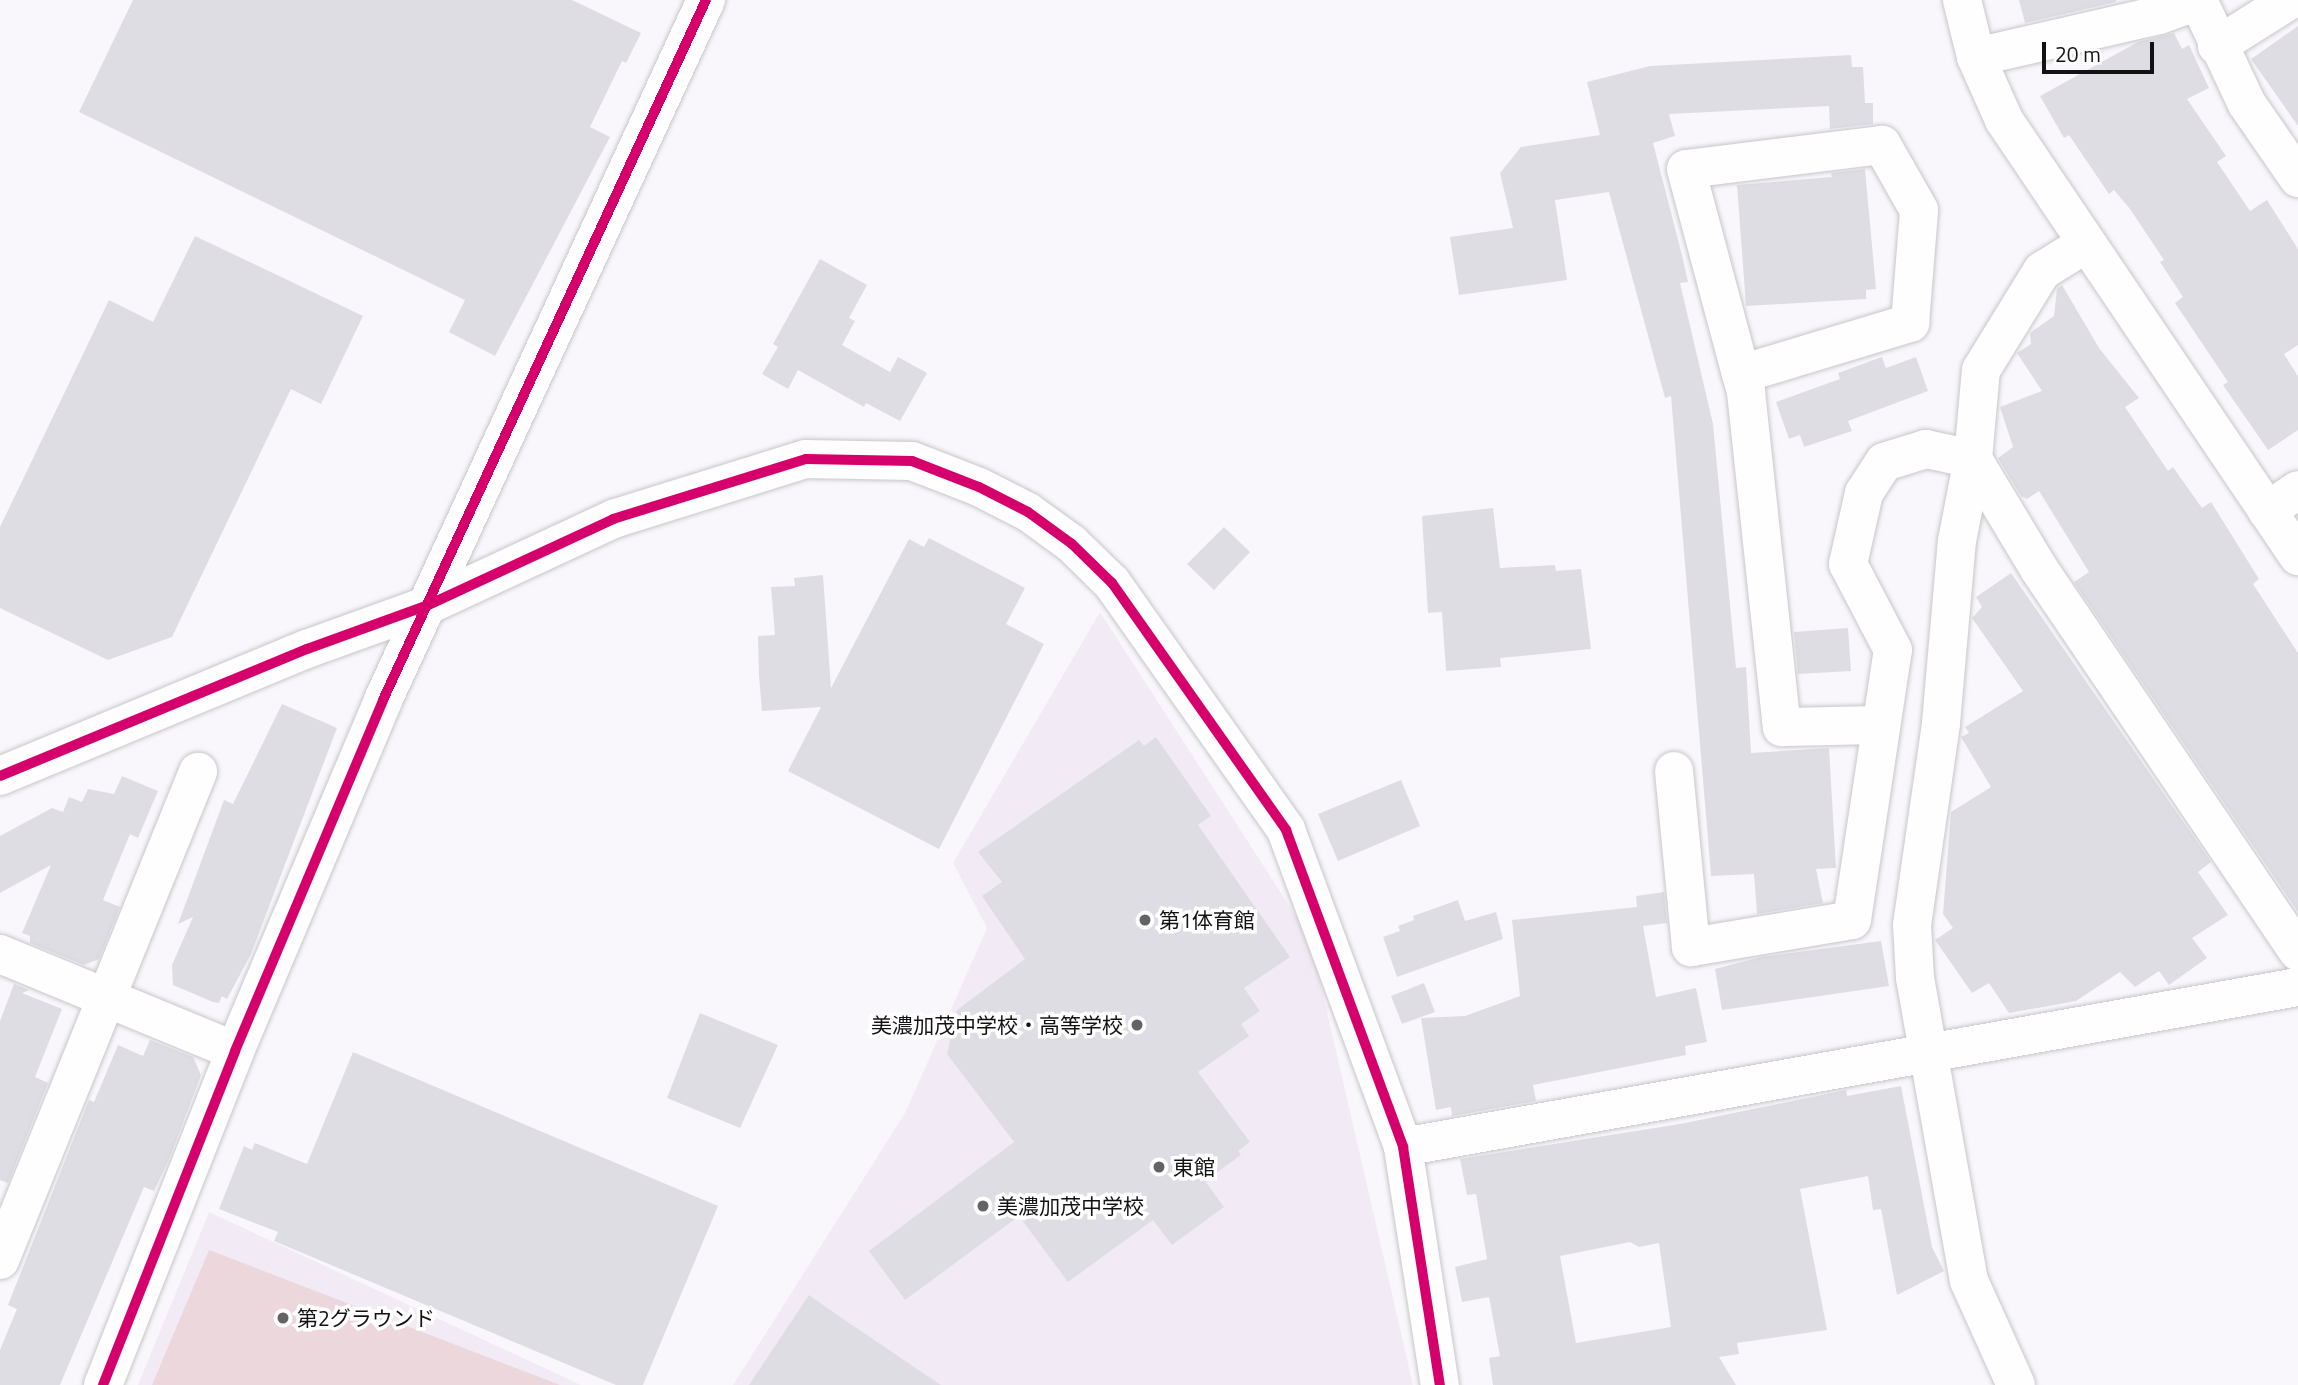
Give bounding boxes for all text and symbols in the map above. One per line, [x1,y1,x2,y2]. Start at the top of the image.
scale bar [2046,28,2158,72]
text: 20 m [2055,38,2101,70]
place label: 第1体育館 [1159,907,1255,933]
marker: 第1体育館 [1137,912,1153,928]
place label: 美濃加茂中学校・高等学校 [871,1012,1123,1038]
marker: 美濃加茂中学校・高等学校 [1129,1017,1145,1033]
place label: 東館 [1173,1154,1215,1180]
marker: 東館 [1151,1159,1167,1175]
place label: 美濃加茂中学校 [997,1193,1144,1219]
marker: 美濃加茂中学校 [975,1198,991,1214]
place label: 第2グラウンド [297,1305,435,1331]
marker: 第2グラウンド [275,1310,291,1326]

